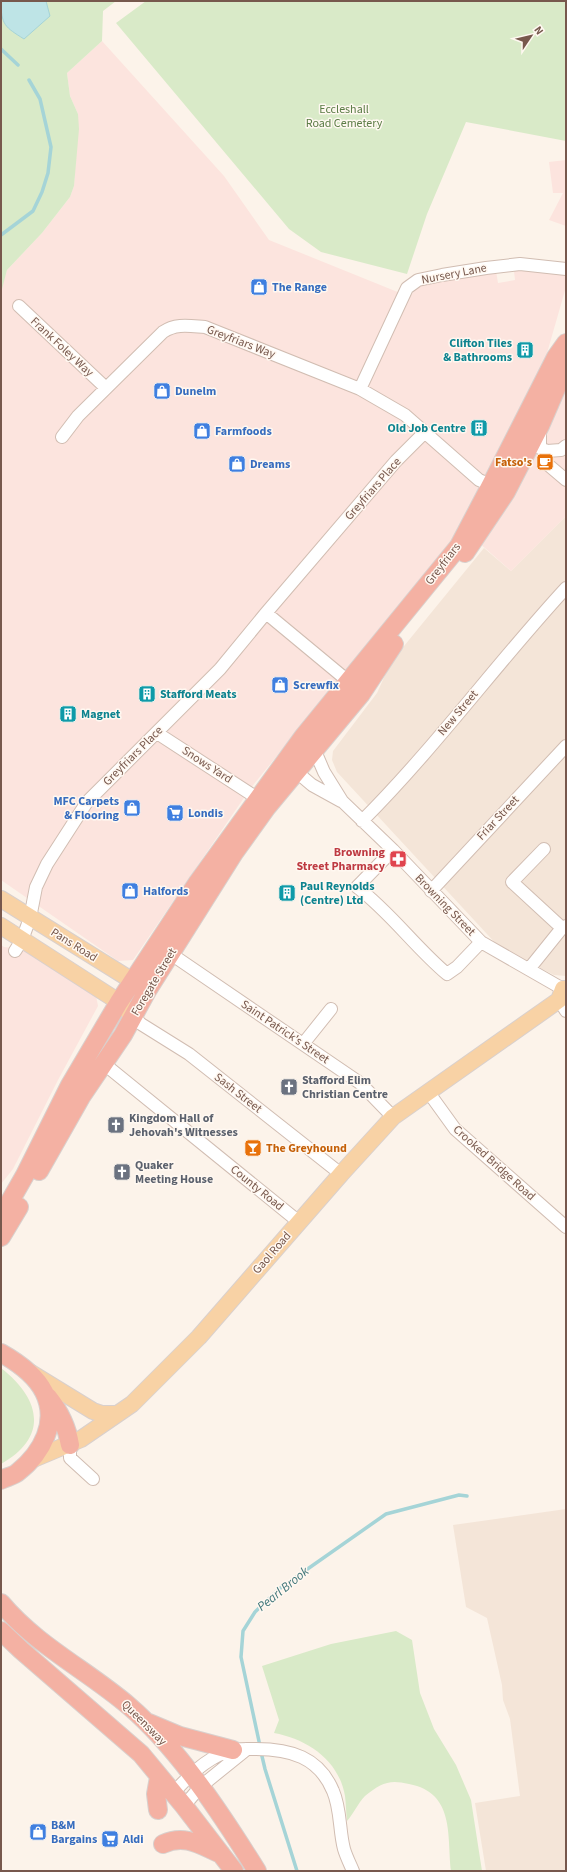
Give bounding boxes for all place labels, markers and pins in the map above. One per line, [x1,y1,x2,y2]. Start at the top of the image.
shop icon: The Range [249,277,269,297]
place label: The Range [272,279,327,296]
place label: Clifton Tiles & Bathrooms [443,335,512,366]
building icon: Clifton Tiles & Bathrooms [515,340,535,360]
shop icon: Dunelm [152,381,172,401]
place label: Dunelm [175,383,216,400]
building icon: Old Job Centre [469,418,489,438]
place label: Old Job Centre [388,420,466,437]
shop icon: Farmfoods [192,421,212,441]
place label: Farmfoods [215,423,272,440]
cafe icon: Fatso's [535,452,555,472]
shop icon: Dreams [227,454,247,474]
place label: Fatso's [495,454,532,471]
place label: Dreams [250,456,290,473]
shop icon: Screwfix [270,675,290,695]
place label: Screwfix [293,677,339,694]
building icon: Stafford Meats [137,684,157,704]
place label: Stafford Meats [160,686,237,703]
building icon: Magnet [58,704,78,724]
place label: Magnet [81,706,121,723]
place label: MFC Carpets & Flooring [53,793,120,824]
shop icon: MFC Carpets & Flooring [122,798,142,818]
supermarket icon: Londis [165,803,185,823]
place label: Londis [188,805,223,822]
place label: Browning Street Pharmacy [297,844,386,875]
pharmacy icon: Browning Street Pharmacy [388,849,408,869]
place label: Paul Reynolds (Centre) Ltd [300,878,375,909]
shop icon: Halfords [120,881,140,901]
place label: Halfords [143,883,188,900]
building icon: Paul Reynolds (Centre) Ltd [277,883,297,903]
place label: Stafford Elim Christian Centre [302,1072,388,1103]
church icon: Stafford Elim Christian Centre [279,1077,299,1097]
place label: Kingdom Hall of Jehovah's Witnesses [129,1110,238,1141]
church icon: Kingdom Hall of Jehovah's Witnesses [106,1115,126,1135]
bar icon: The Greyhound [243,1138,263,1158]
place label: The Greyhound [266,1140,347,1157]
place label: Quaker Meeting House [135,1157,213,1188]
church icon: Quaker Meeting House [112,1162,132,1182]
place label: B&M Bargains [51,1817,97,1848]
shop icon: B&M Bargains [28,1822,48,1842]
supermarket icon: Aldi [100,1829,120,1849]
place label: Aldi [122,1831,144,1848]

